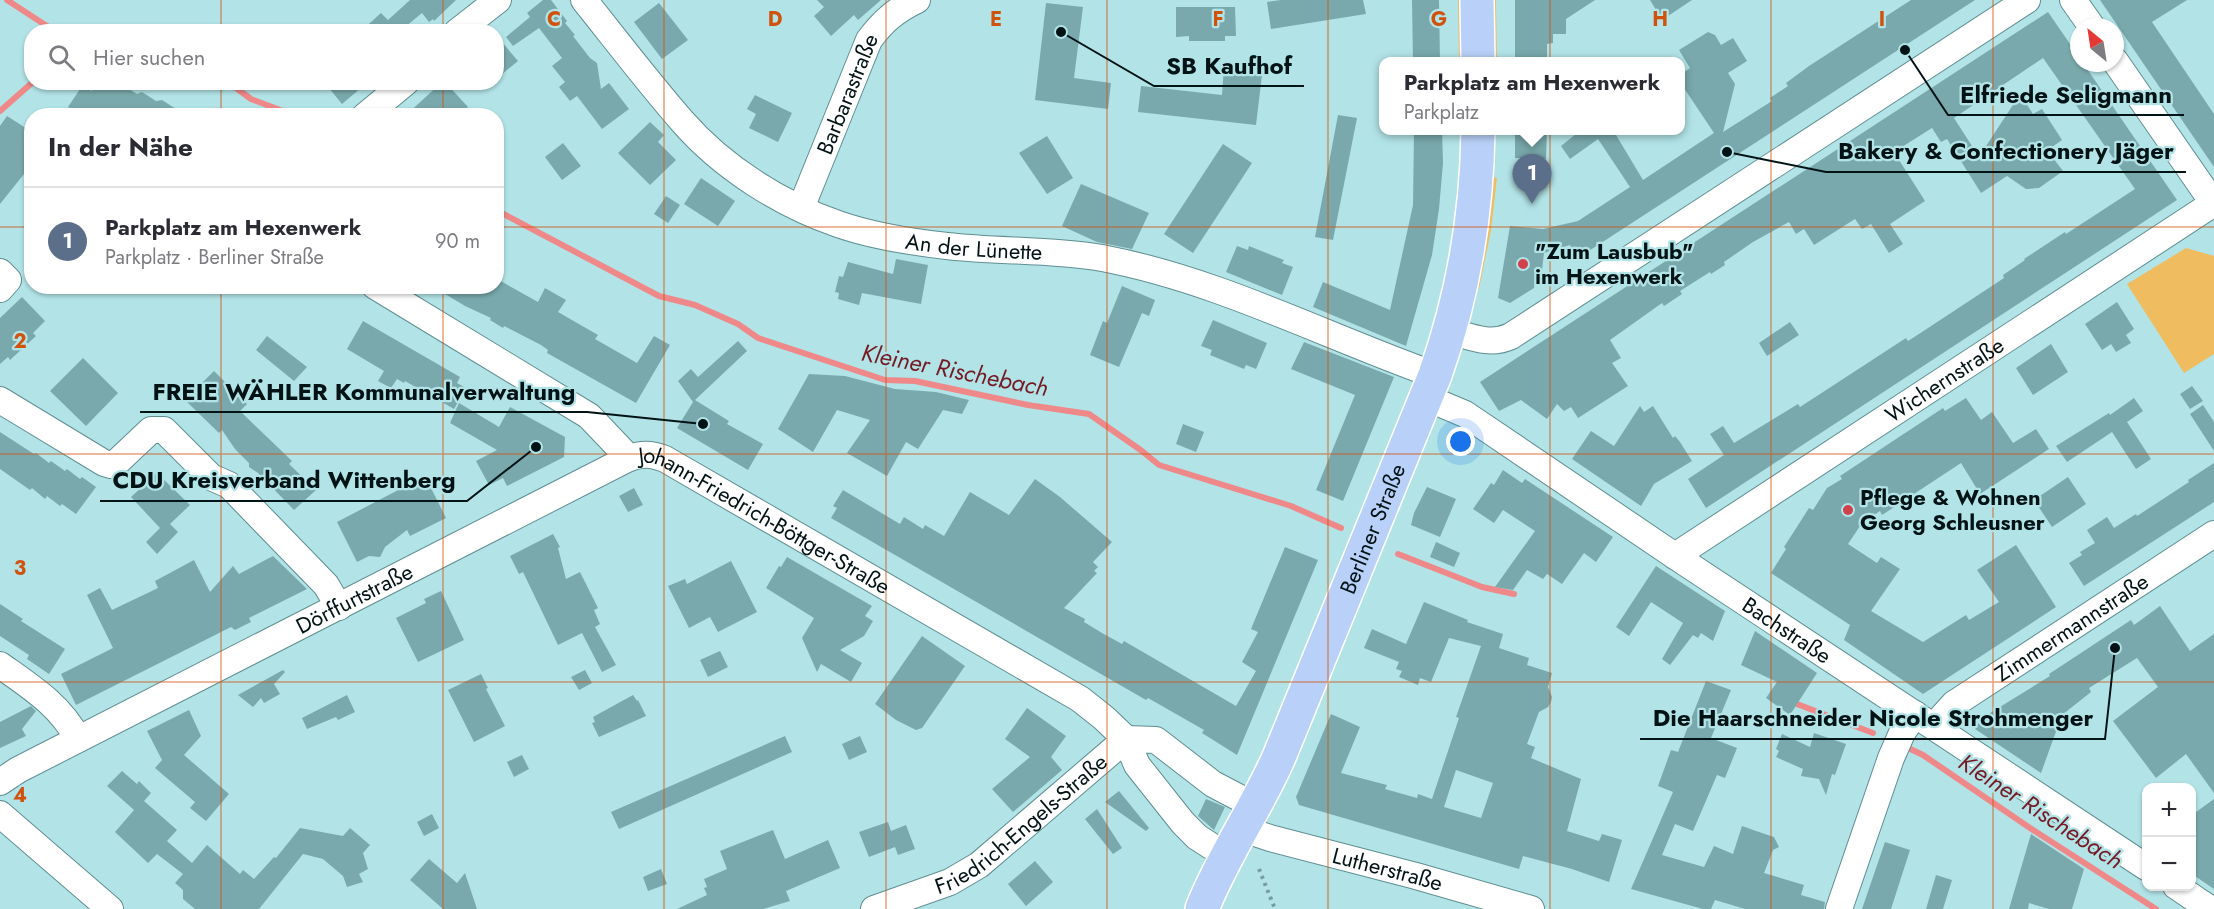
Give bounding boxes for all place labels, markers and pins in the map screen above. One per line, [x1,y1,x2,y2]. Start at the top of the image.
callout: SB Kaufhof [1154,44,1304,86]
callout: Elfriede Seligmann [1948,73,2184,115]
callout: Bakery & Confectionery Jäger [1826,130,2186,172]
pin: 1 [1512,154,1552,204]
place label: "Zum Lausbub" im Hexenwerk [1535,235,1693,292]
marker: "Zum Lausbub" im Hexenwerk [1516,257,1530,271]
callout: FREIE WÄHLER Kommunalverwaltung [140,370,587,412]
callout: CDU Kreisverband Wittenberg [100,459,467,501]
place label: Pflege & Wohnen Georg Schleusner [1860,481,2045,538]
marker: Pflege & Wohnen Georg Schleusner [1841,503,1855,517]
callout: Die Haarschneider Nicole Strohmenger [1640,697,2105,739]

